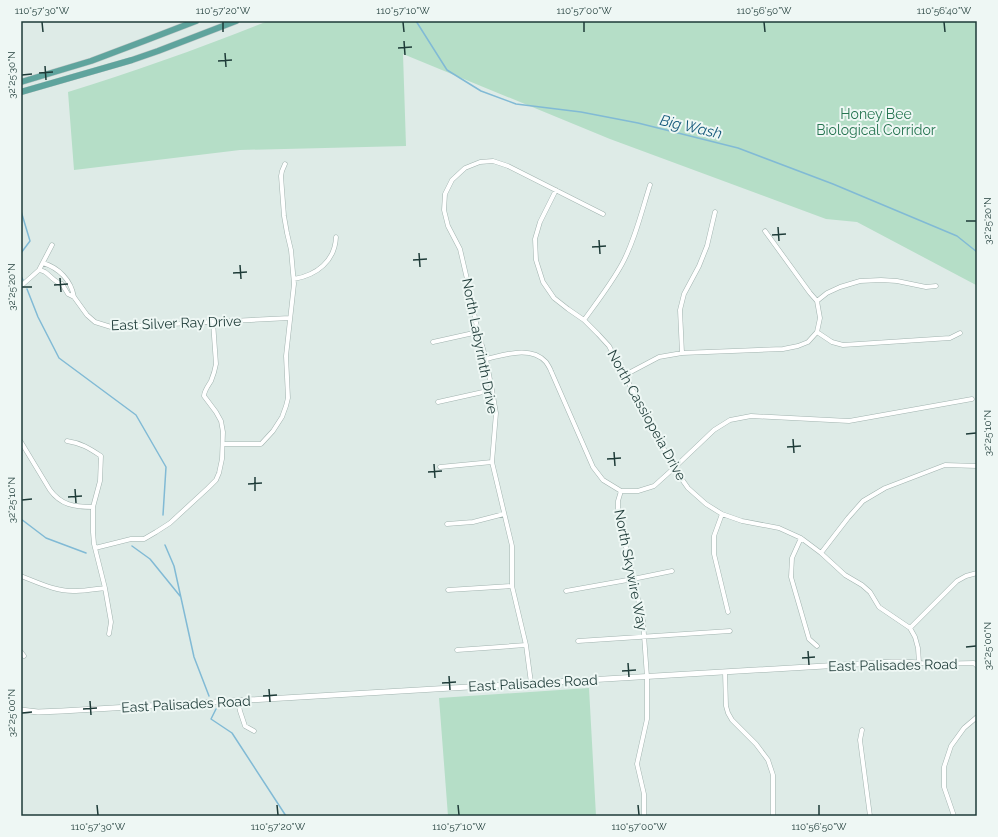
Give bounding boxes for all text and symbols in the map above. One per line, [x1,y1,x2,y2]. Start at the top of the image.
text: 110°57'30"W [15,5,70,16]
text: 110°57'20"W [196,5,251,16]
text: 110°57'10"W [376,5,430,16]
text: 110°57'00"W [556,5,612,16]
text: 110°56'50"W [736,5,792,16]
text: 110°56'40"W [917,5,972,16]
text: 32°25'30"N [6,51,17,99]
park label: Honey Bee Biological Corridor [816,106,936,138]
water label: Big Wash [658,111,724,143]
text: 32°25'20"N [982,197,993,245]
text: 32°25'20"N [6,263,17,311]
street label: North Labyrinth Drive [459,277,501,415]
street label: East Silver Ray Drive [111,313,241,333]
street label: North Cassiopeia Drive [604,347,690,483]
text: 32°25'10"N [982,410,993,456]
text: 32°25'10"N [6,477,17,523]
street label: North Skywire Way [611,508,651,632]
text: 32°25'00"N [982,622,993,670]
street label: East Palisades Road [828,656,958,674]
street label: East Palisades Road [468,672,598,694]
text: 32°25'00"N [6,689,17,737]
street label: East Palisades Road [121,693,251,715]
text: 110°57'30"W [71,821,126,832]
text: 110°57'20"W [251,821,306,832]
text: 110°57'10"W [432,821,486,832]
text: 110°57'00"W [611,821,667,832]
text: 110°56'50"W [791,821,847,832]

